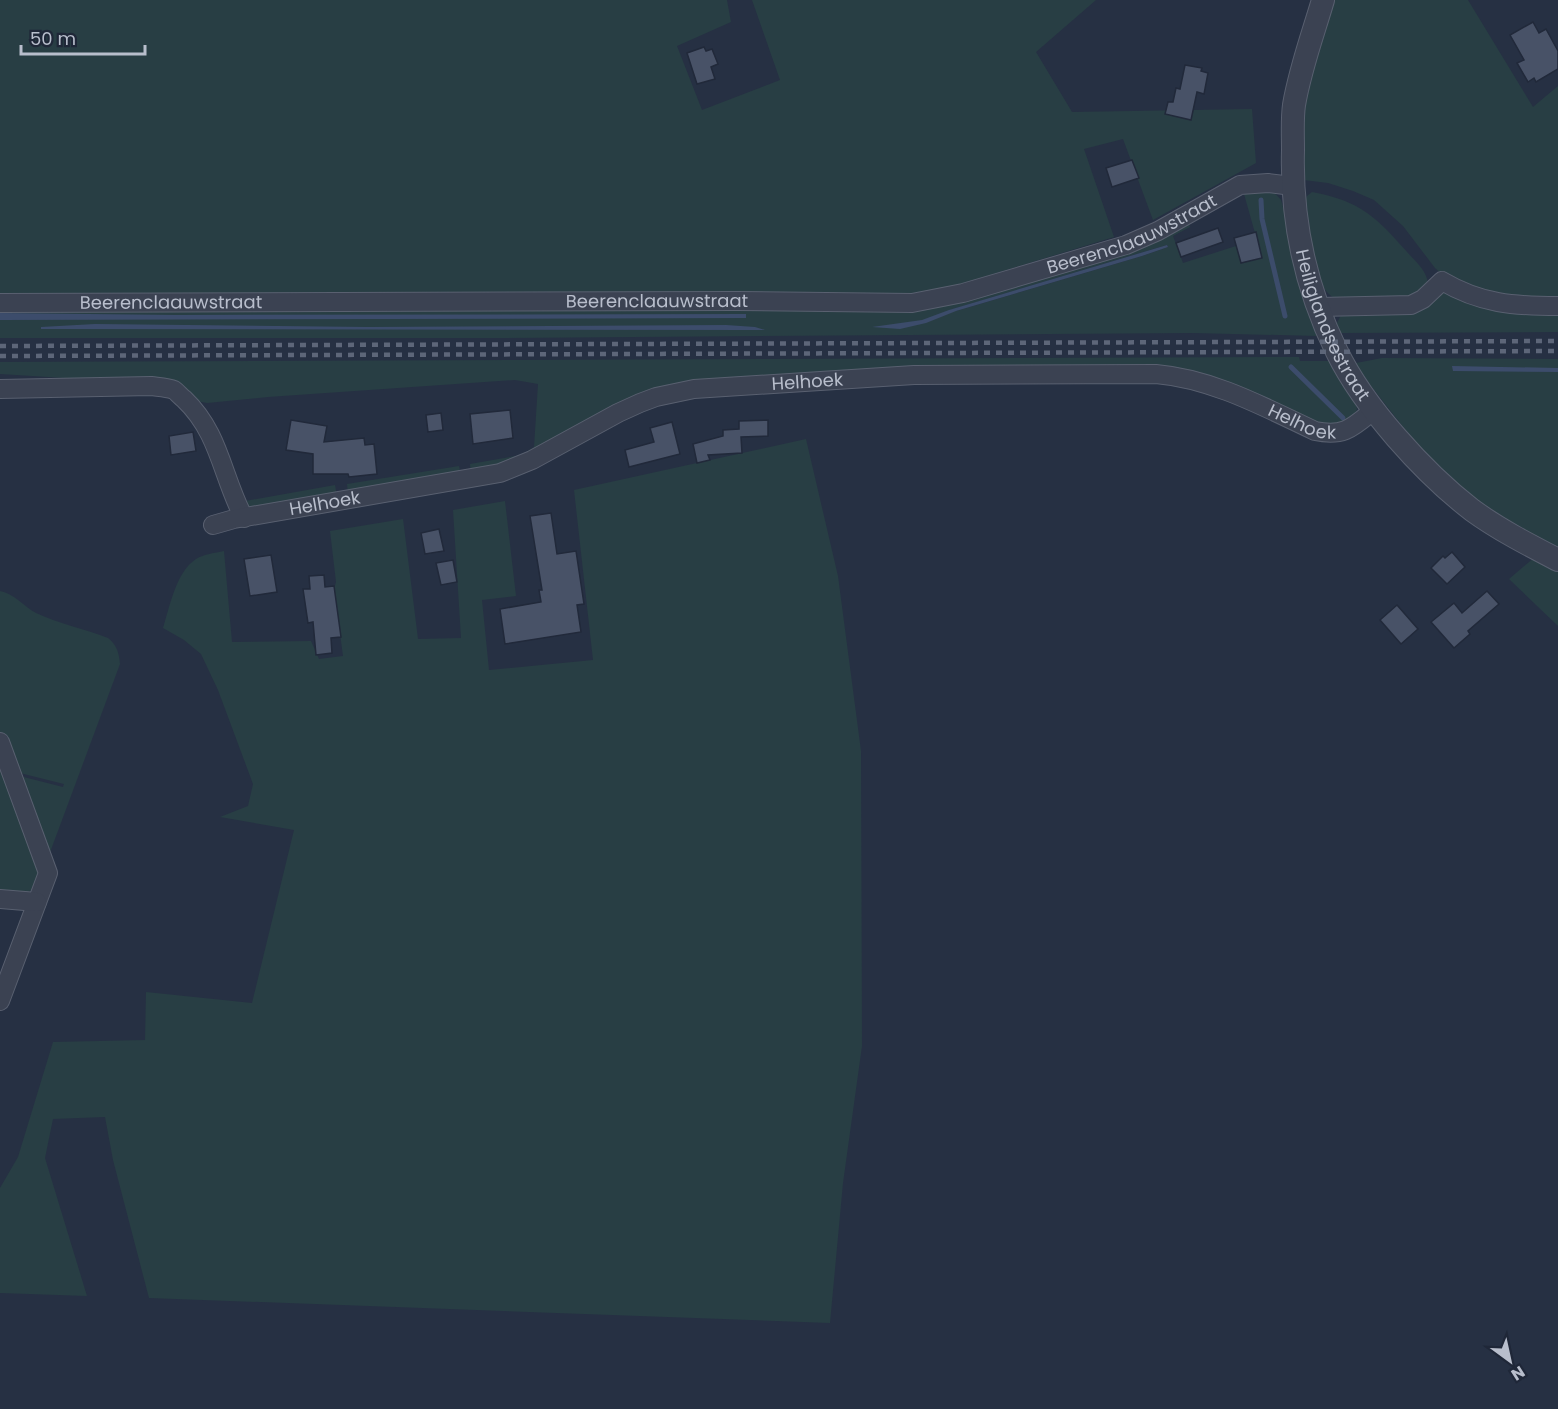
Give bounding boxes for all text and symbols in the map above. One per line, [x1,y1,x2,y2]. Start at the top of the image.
scale bar [21,18,146,56]
text: 50 m [30,26,76,51]
street label: Beerenclaauwstraat [1044,188,1221,280]
street label: Heiliglandsestraat [1290,247,1376,406]
street label: Beerenclaauwstraat [566,288,748,313]
street label: Beerenclaauwstraat [80,289,262,315]
street label: Helhoek [771,366,845,396]
street label: Helhoek [1264,397,1337,445]
street label: Helhoek [287,484,363,521]
north arrow [1480,1331,1540,1391]
text: N [1507,1360,1529,1386]

